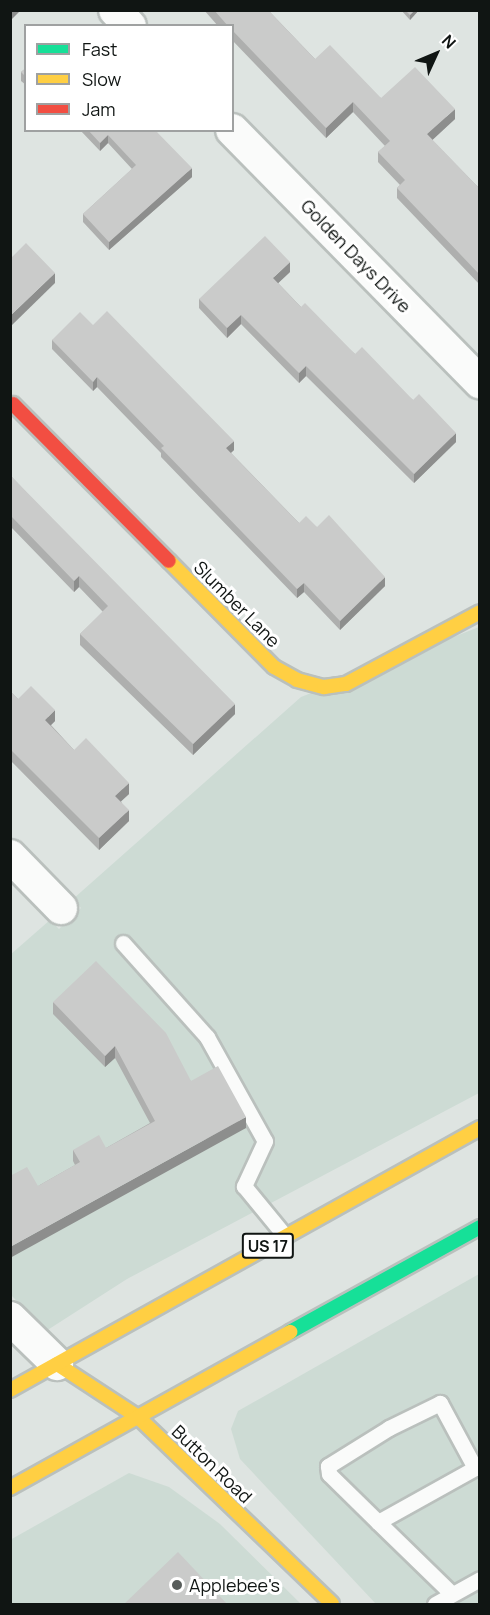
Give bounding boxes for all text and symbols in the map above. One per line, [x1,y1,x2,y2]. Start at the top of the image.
legend [24,24,234,132]
north arrow [406,24,466,84]
text: N [437,30,461,53]
text: Fast [82,37,117,61]
text: Slow [82,67,121,91]
text: Jam [82,97,116,121]
street label: Golden Days Drive [297,195,415,317]
street label: Slumber Lane [189,556,285,652]
road number: US 17 [241,1233,295,1259]
street label: Button Road [168,1421,256,1507]
place label: Applebee's [189,1574,280,1596]
marker: Applebee's [170,1578,184,1592]

